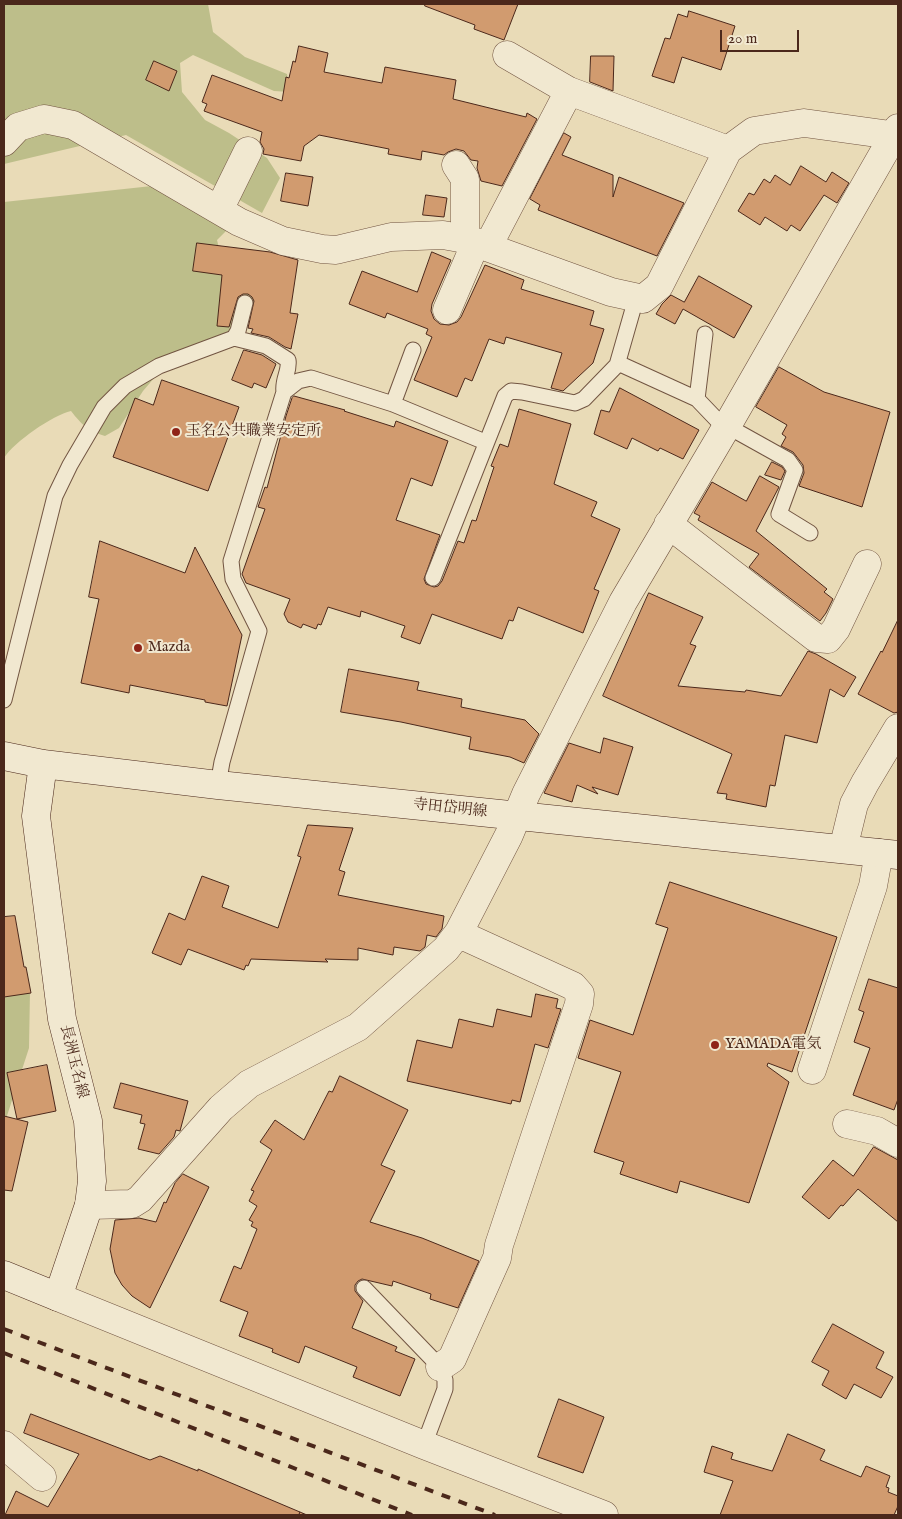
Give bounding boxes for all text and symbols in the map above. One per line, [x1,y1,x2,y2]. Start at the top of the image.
scale bar [722,20,801,52]
text: 20 m [728,29,757,48]
place label: 玉名公共職業安定所 [186,423,321,441]
marker: 玉名公共職業安定所 [170,426,182,438]
place label: Mazda [148,639,190,657]
marker: Mazda [132,642,144,654]
street label: 寺田岱明線 [412,796,488,822]
street label: 長洲玉名線 [55,1023,91,1101]
place label: YAMADA電気 [725,1036,821,1054]
marker: YAMADA電気 [709,1039,721,1051]

